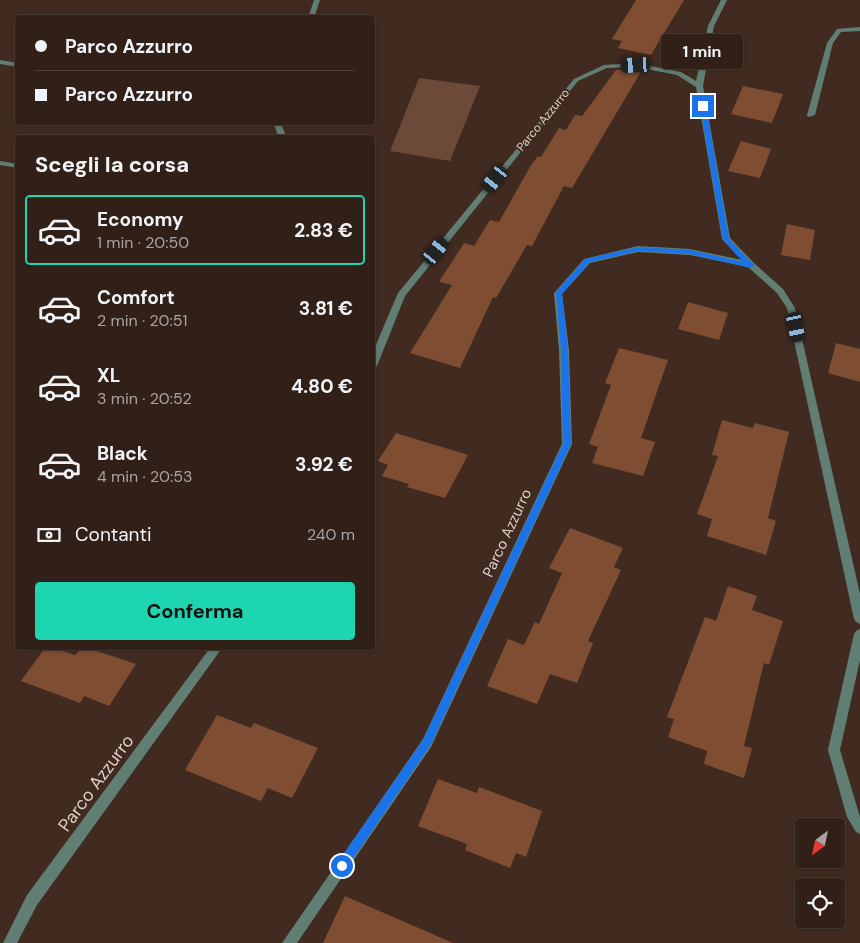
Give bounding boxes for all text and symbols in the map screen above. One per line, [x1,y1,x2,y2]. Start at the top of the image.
text: Parco Azzurro [65,34,193,59]
callout: 1 min [662,34,744,68]
text: 1 min [683,41,721,62]
car [620,57,651,73]
text: Parco Azzurro [65,82,193,107]
street label: Parco Azzurro [513,85,573,155]
route end [692,95,714,117]
text: Scegli la corsa [35,150,189,179]
car [479,163,510,195]
text: Economy [97,207,184,232]
icon: car [37,208,82,253]
text: 2.83 € [294,218,353,243]
text: 1 min · 20:50 [97,232,189,253]
car [420,235,451,267]
text: Comfort [97,285,175,310]
icon: car [37,286,82,331]
text: 3.81 € [299,296,353,321]
text: 2 min · 20:51 [97,310,187,331]
car [785,311,806,343]
text: XL [97,363,120,388]
icon: car [37,364,82,409]
text: 4.80 € [291,374,353,399]
text: 3 min · 20:52 [97,388,192,409]
text: Black [97,441,148,466]
icon: car [37,442,82,487]
text: 3.92 € [295,452,353,477]
text: 4 min · 20:53 [97,466,192,487]
street label: Parco Azzurro [478,486,536,580]
icon: cash [35,521,63,549]
text: Contanti [75,522,152,547]
text: 240 m [307,524,355,545]
button: Conferma [35,582,355,640]
street label: Parco Azzurro [53,730,139,836]
north arrow [795,818,845,868]
map controls [795,818,845,928]
route start [331,855,353,877]
button: locate [795,878,845,928]

